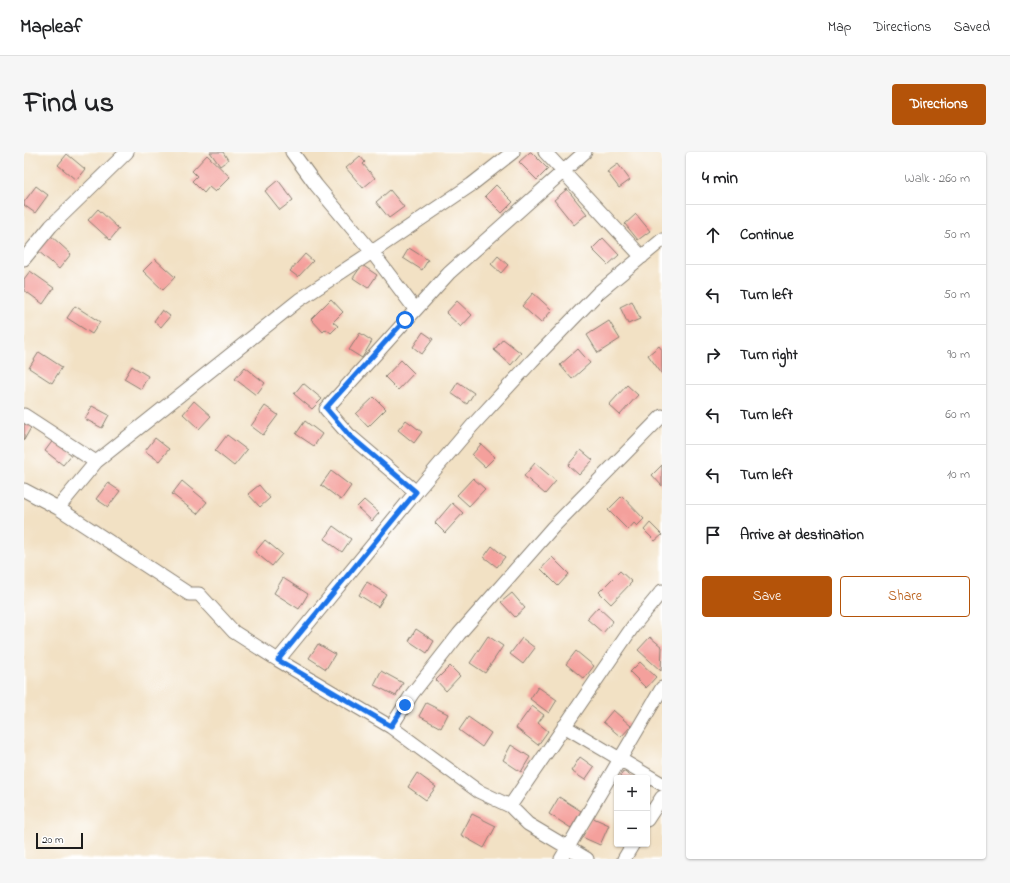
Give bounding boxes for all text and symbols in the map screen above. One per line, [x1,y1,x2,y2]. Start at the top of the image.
text: Mapleaf [20,14,82,41]
text: Map [828,17,851,38]
text: Directions [873,17,931,38]
text: Saved [953,17,990,38]
text: Find us [24,84,114,125]
button: Directions [892,84,986,125]
text: 4 min [702,166,738,191]
text: Walk · 260 m [905,169,970,188]
icon: ahead [702,224,724,246]
text: Continue [740,224,794,246]
text: 50 m [944,225,970,244]
icon: left [702,284,724,306]
text: Turn left [740,284,793,306]
text: 50 m [944,285,970,304]
route start [396,311,414,329]
icon: right [702,344,724,366]
text: Turn right [740,344,798,366]
text: 90 m [947,345,970,364]
icon: left [702,404,724,426]
text: Turn left [740,404,793,426]
text: 60 m [945,405,970,424]
icon: left [702,464,724,486]
text: Turn left [740,464,793,486]
text: 10 m [947,465,970,484]
icon: arrive [702,524,724,546]
text: Arrive at destination [740,524,864,546]
button: Save [702,576,832,617]
button: Share [840,576,970,617]
route end [396,696,414,714]
map controls [614,775,650,847]
button: + [614,775,650,811]
button: − [614,811,650,847]
scale bar [36,831,83,850]
text: 20 m [42,832,64,848]

